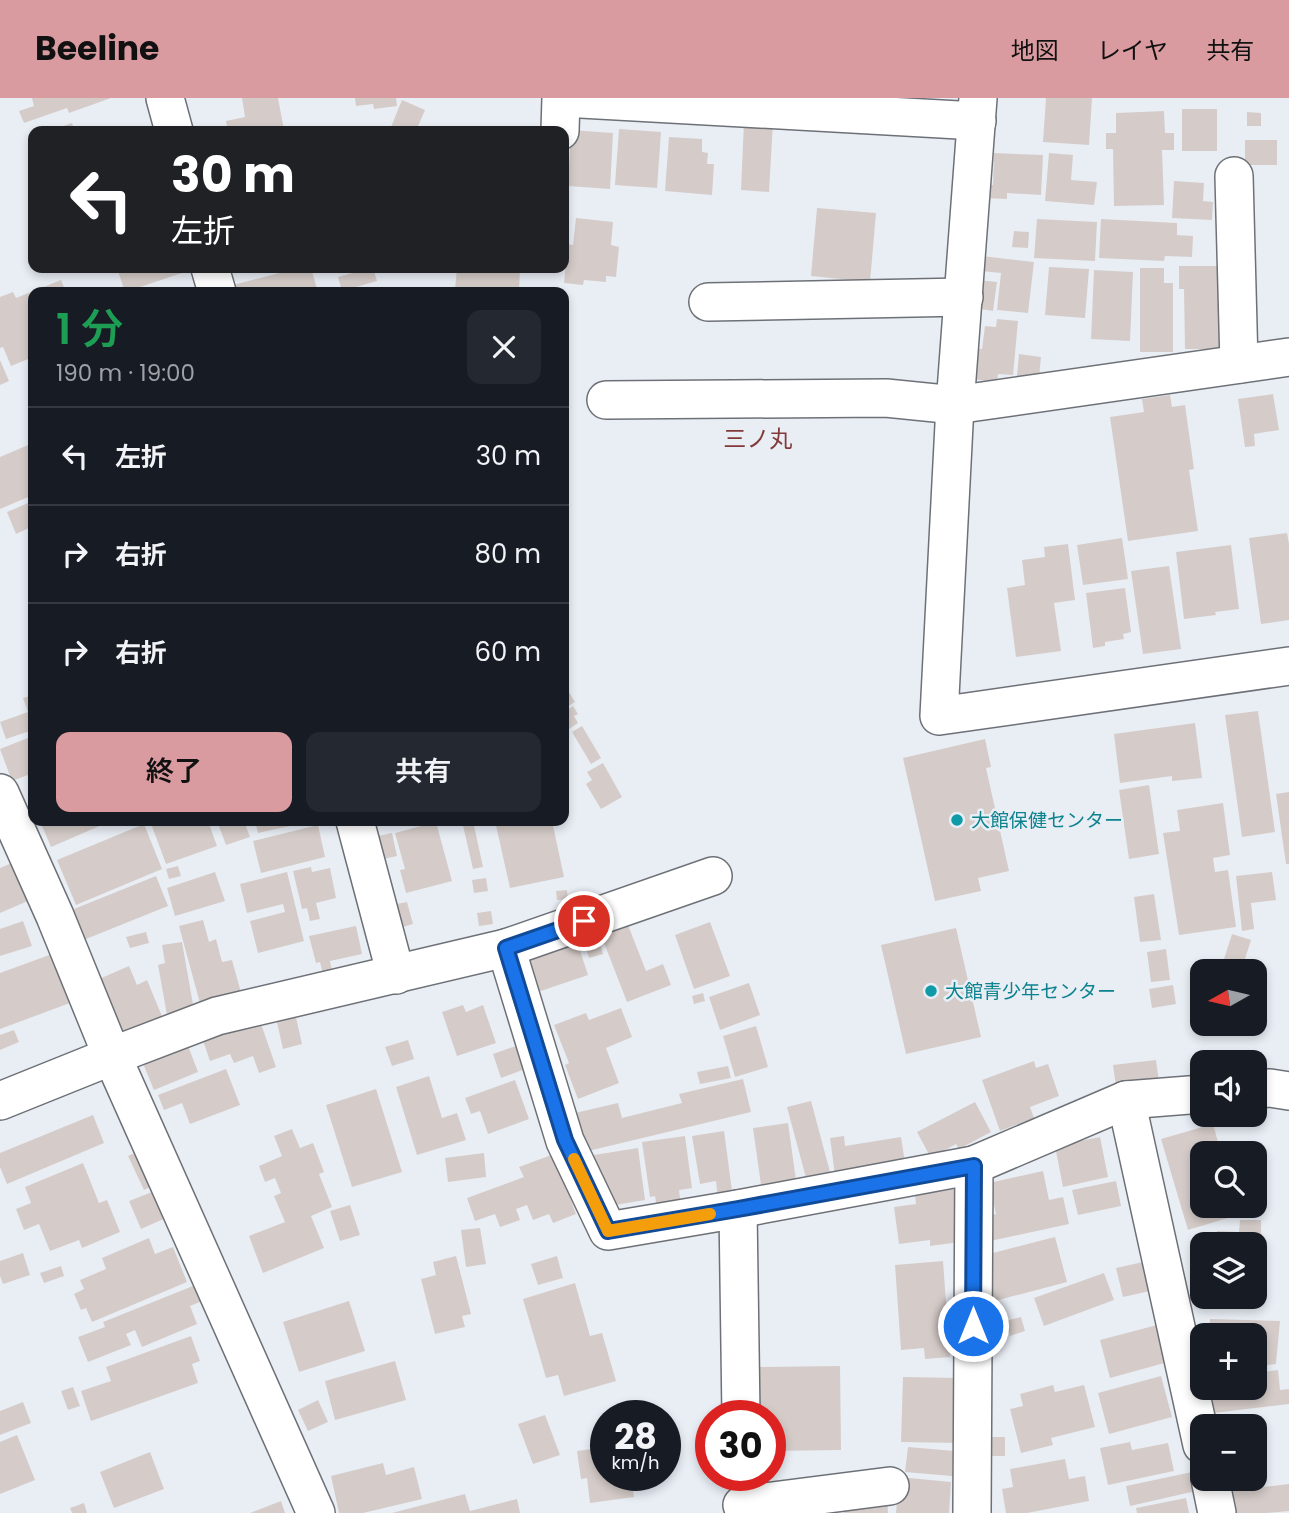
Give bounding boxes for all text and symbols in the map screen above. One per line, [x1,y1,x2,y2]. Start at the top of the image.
text: Beeline [35,25,159,72]
text: 地図 [1011,34,1059,67]
text: レイヤ [1097,34,1168,67]
text: 共有 [1206,34,1254,67]
text: 30 m [171,141,295,209]
icon: left [56,154,147,245]
text: 左折 [171,208,235,253]
text: 1 分 [56,300,123,359]
button: close [467,310,541,384]
text: 190 m · 19:00 [56,357,195,389]
district label: 三ノ丸 [724,423,793,455]
icon: left [56,437,94,475]
text: 30 m [476,438,541,474]
text: 左折 [115,439,167,475]
icon: right [56,535,94,573]
text: 80 m [475,536,541,572]
text: 右折 [115,537,167,573]
icon: right [56,633,94,671]
text: 60 m [474,634,541,670]
text: 右折 [115,635,167,671]
button: 終了 [56,732,292,812]
button: 共有 [306,732,541,812]
place label: 大館保健センター [971,807,1123,834]
marker: 大館保健センター [949,812,965,828]
pin [554,891,614,951]
icon: arrive [565,902,603,940]
north arrow [1190,959,1267,1036]
map controls [1190,959,1267,1491]
place label: 大館青少年センター [945,978,1116,1005]
marker: 大館青少年センター [923,983,939,999]
button: sound [1190,1050,1267,1127]
button: search [1190,1141,1267,1218]
button: layers [1190,1232,1267,1309]
position arrow [936,1289,1010,1363]
button: + [1190,1323,1267,1400]
speed limit sign: 30 [695,1400,786,1491]
text: 28 [614,1412,657,1461]
button: − [1190,1414,1267,1491]
text: km/h [612,1450,659,1475]

